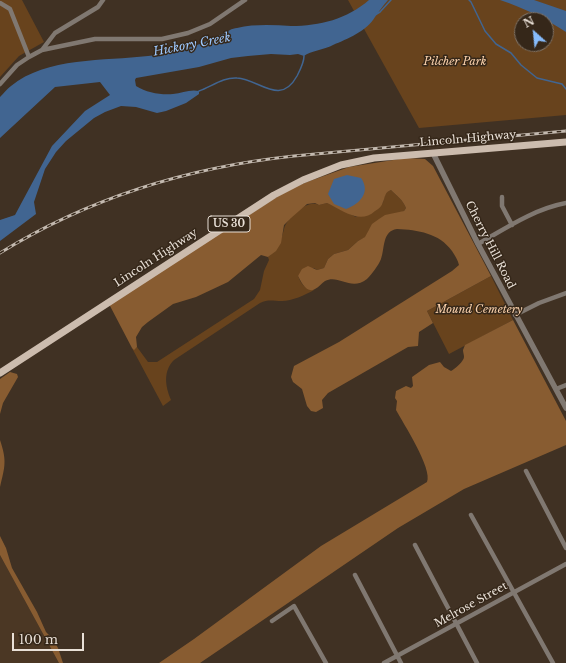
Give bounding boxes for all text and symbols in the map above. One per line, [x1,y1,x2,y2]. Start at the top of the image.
north arrow [514,12,554,52]
text: N [521,14,537,31]
water label: Hickory Creek [152,30,232,60]
park label: Pilcher Park [424,55,486,69]
street label: Lincoln Highway [419,128,517,150]
street label: Cherry Hill Road [462,199,518,291]
road number: US 30 [208,216,250,232]
street label: Lincoln Highway [112,226,200,290]
park label: Mound Cemetery [436,303,522,317]
street label: Melrose Street [432,579,510,631]
scale bar [14,625,86,651]
text: 100 m [19,632,58,647]

